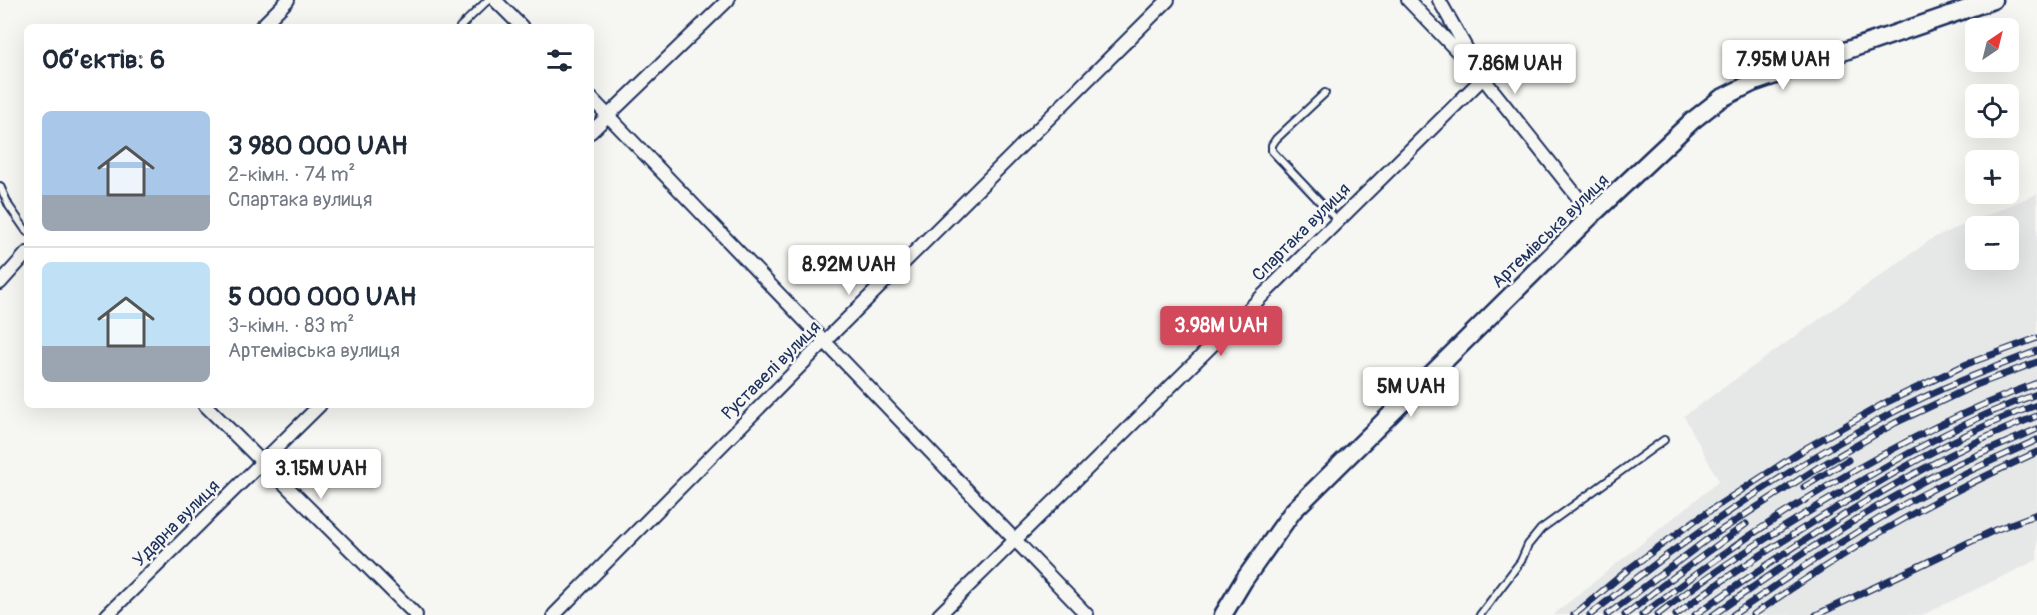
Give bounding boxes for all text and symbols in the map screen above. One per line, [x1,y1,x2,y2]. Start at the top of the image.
north arrow [1965,18,2019,72]
map controls [1965,18,2019,270]
pin: 7.95M UAH [1714,40,1852,91]
text: Об’єктів: 6 [42,44,165,76]
icon: filters [543,44,576,77]
pin: 7.86M UAH [1446,44,1584,95]
text: 7.95M UAH [1736,47,1830,72]
text: 7.86M UAH [1468,51,1562,76]
button: locate [1965,84,2019,138]
text: 3 980 000 UAH [228,130,408,162]
icon: home [90,135,162,207]
button: + [1965,150,2019,204]
text: 2-кімн. · 74 m² [228,162,355,187]
street label: Артемівська вулиця [1487,169,1614,293]
street label: Спартака вулиця [1247,178,1355,286]
text: Спартака вулиця [228,187,372,212]
button: − [1965,216,2019,270]
pin: 8.92M UAH [780,245,918,296]
text: 8.92M UAH [802,252,896,277]
text: 5 000 000 UAH [228,281,416,313]
icon: home [90,286,162,358]
pin: 3.98M UAH [1152,306,1290,357]
text: 3-кімн. · 83 m² [228,313,354,338]
text: 3.98M UAH [1174,313,1268,338]
street label: Руставелі вулиця [717,316,826,425]
text: Артемівська вулиця [228,338,400,363]
pin: 5M UAH [1362,367,1460,418]
text: 5M UAH [1377,374,1445,399]
pin: 3.15M UAH [252,449,390,500]
text: 3.15M UAH [275,456,367,481]
street label: Ударна вулиця [128,475,225,572]

